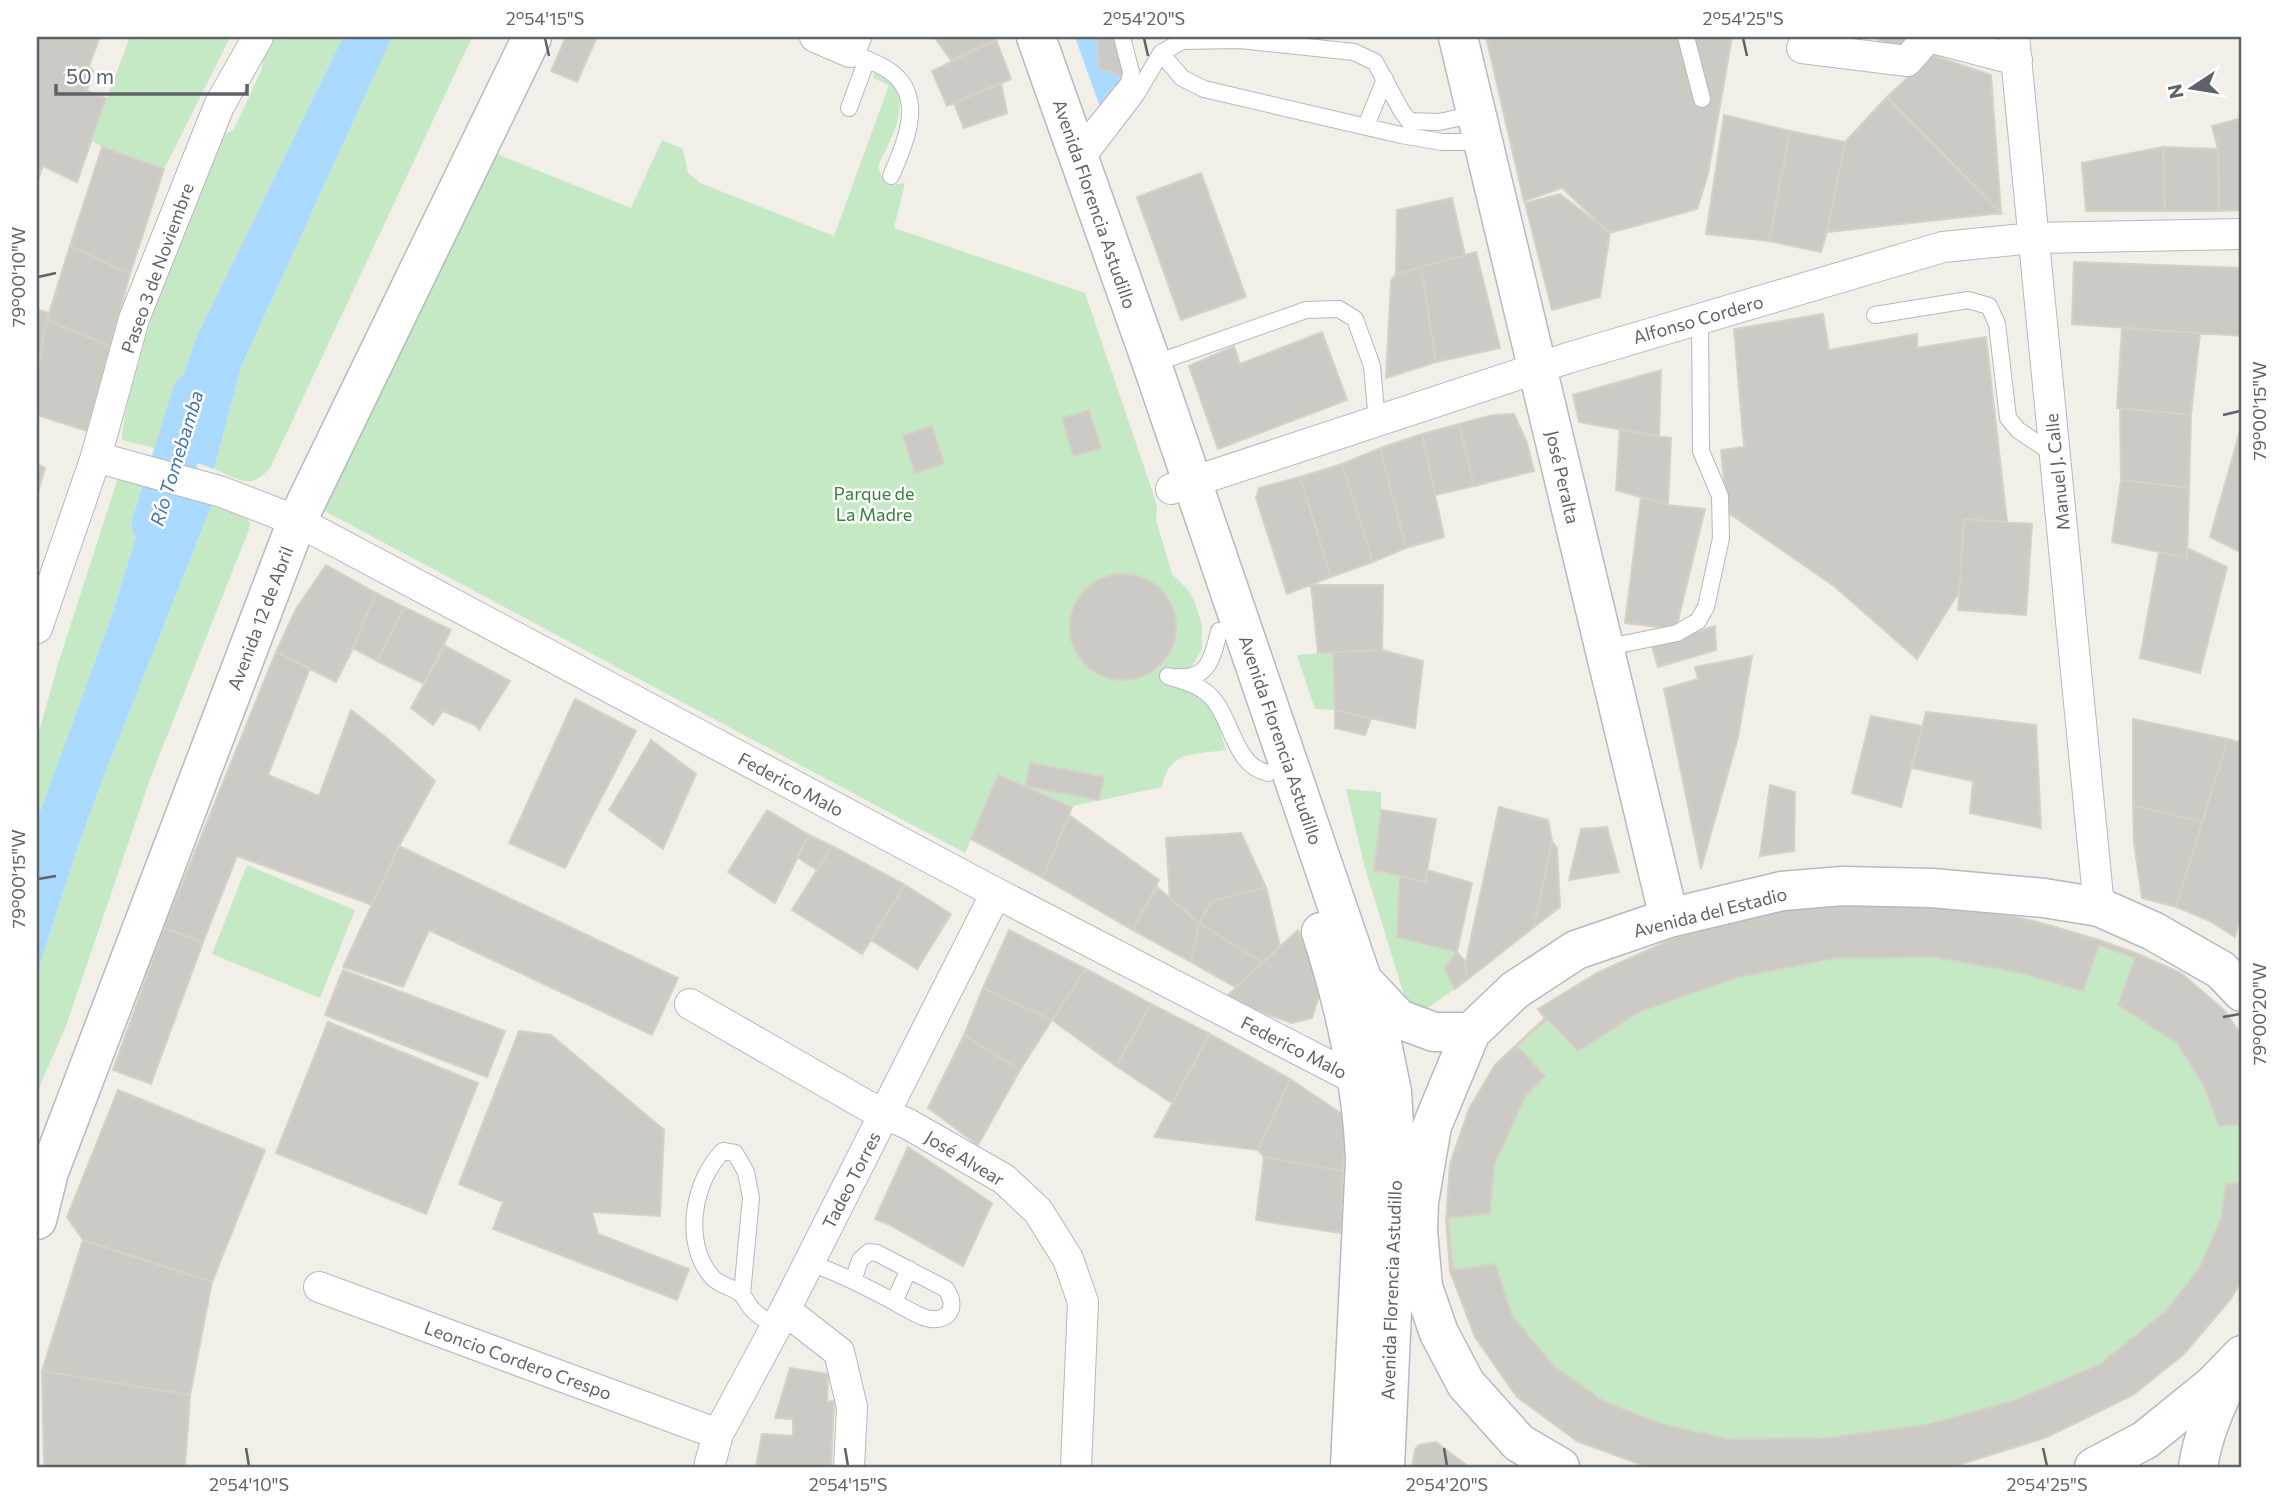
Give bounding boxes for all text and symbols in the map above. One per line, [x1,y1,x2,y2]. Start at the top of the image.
text: 2°54'15"S [506,7,584,29]
text: 2°54'20"S [1103,7,1185,29]
text: 2°54'25"S [1703,7,1783,29]
scale bar [56,52,247,96]
north arrow [2156,52,2226,122]
text: 50 m [66,63,114,88]
text: N [2162,82,2188,101]
street label: Avenida Florencia Astudillo [1049,96,1141,312]
street label: Paseo 3 de Noviembre [116,180,198,356]
text: 79°00'10"W [7,227,29,327]
street label: Alfonso Cordero [1630,290,1766,348]
text: 79°00'15"W [2248,361,2270,461]
water label: Río Tomebamba [145,388,208,528]
street label: Manuel J. Calle [2040,412,2074,532]
street label: José Peralta [1542,428,1584,526]
park label: Parque de La Madre [834,482,915,525]
street label: Avenida 12 de Abril [222,543,298,693]
street label: Avenida Florencia Astudillo [1235,632,1327,848]
street label: Federico Malo [735,747,847,821]
text: 79°00'15"W [7,829,29,929]
street label: Avenida del Estadio [1631,882,1789,942]
text: 79°00'20"W [2248,963,2270,1065]
street label: Federico Malo [1237,1011,1351,1083]
street label: José Alvear [921,1126,1009,1190]
street label: Tadeo Torres [817,1128,885,1232]
street label: Avenida Florencia Astudillo [1376,1180,1406,1400]
street label: Leoncio Cordero Crespo [421,1316,615,1404]
text: 2°54'10"S [209,1473,289,1495]
text: 2°54'15"S [809,1473,887,1495]
text: 2°54'20"S [1406,1473,1488,1495]
text: 2°54'25"S [2007,1473,2087,1495]

